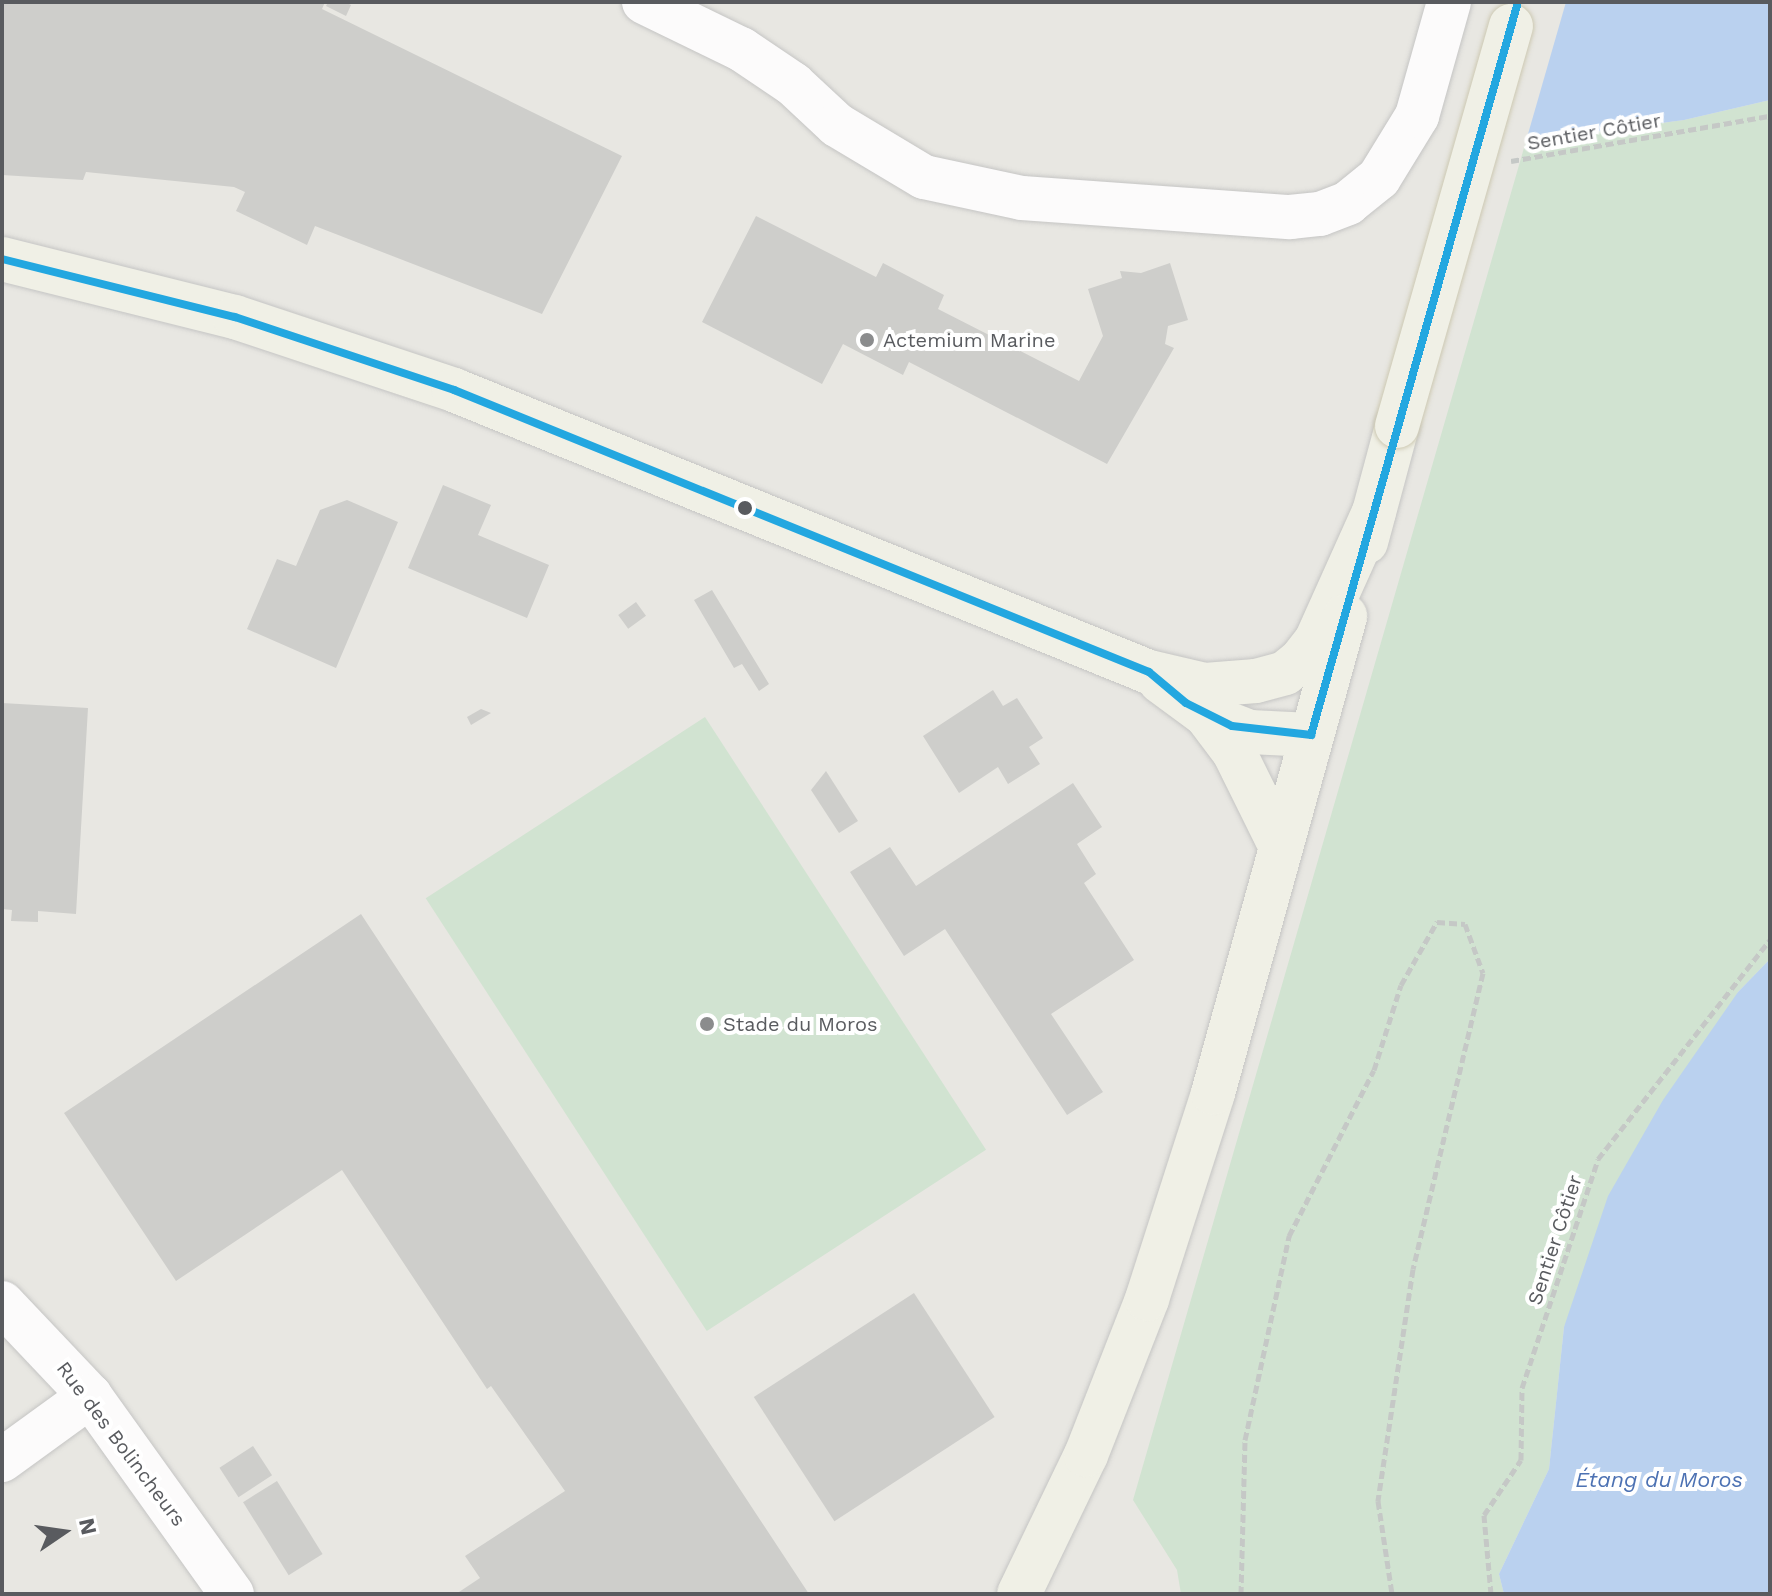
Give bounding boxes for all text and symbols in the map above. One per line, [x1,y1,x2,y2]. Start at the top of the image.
street label: Sentier Côtier [1525,108,1663,156]
place label: Actemium Marine [883,328,1055,352]
marker: Actemium Marine [858,331,876,349]
unlabelled marker [737,500,753,516]
place label: Stade du Moros [723,1012,877,1036]
marker: Stade du Moros [698,1015,716,1033]
street label: Sentier Côtier [1523,1172,1587,1308]
street label: Rue des Bolincheurs [51,1357,191,1531]
water label: Étang du Moros [1575,1467,1743,1493]
north arrow [24,1492,104,1572]
text: N [74,1516,102,1537]

